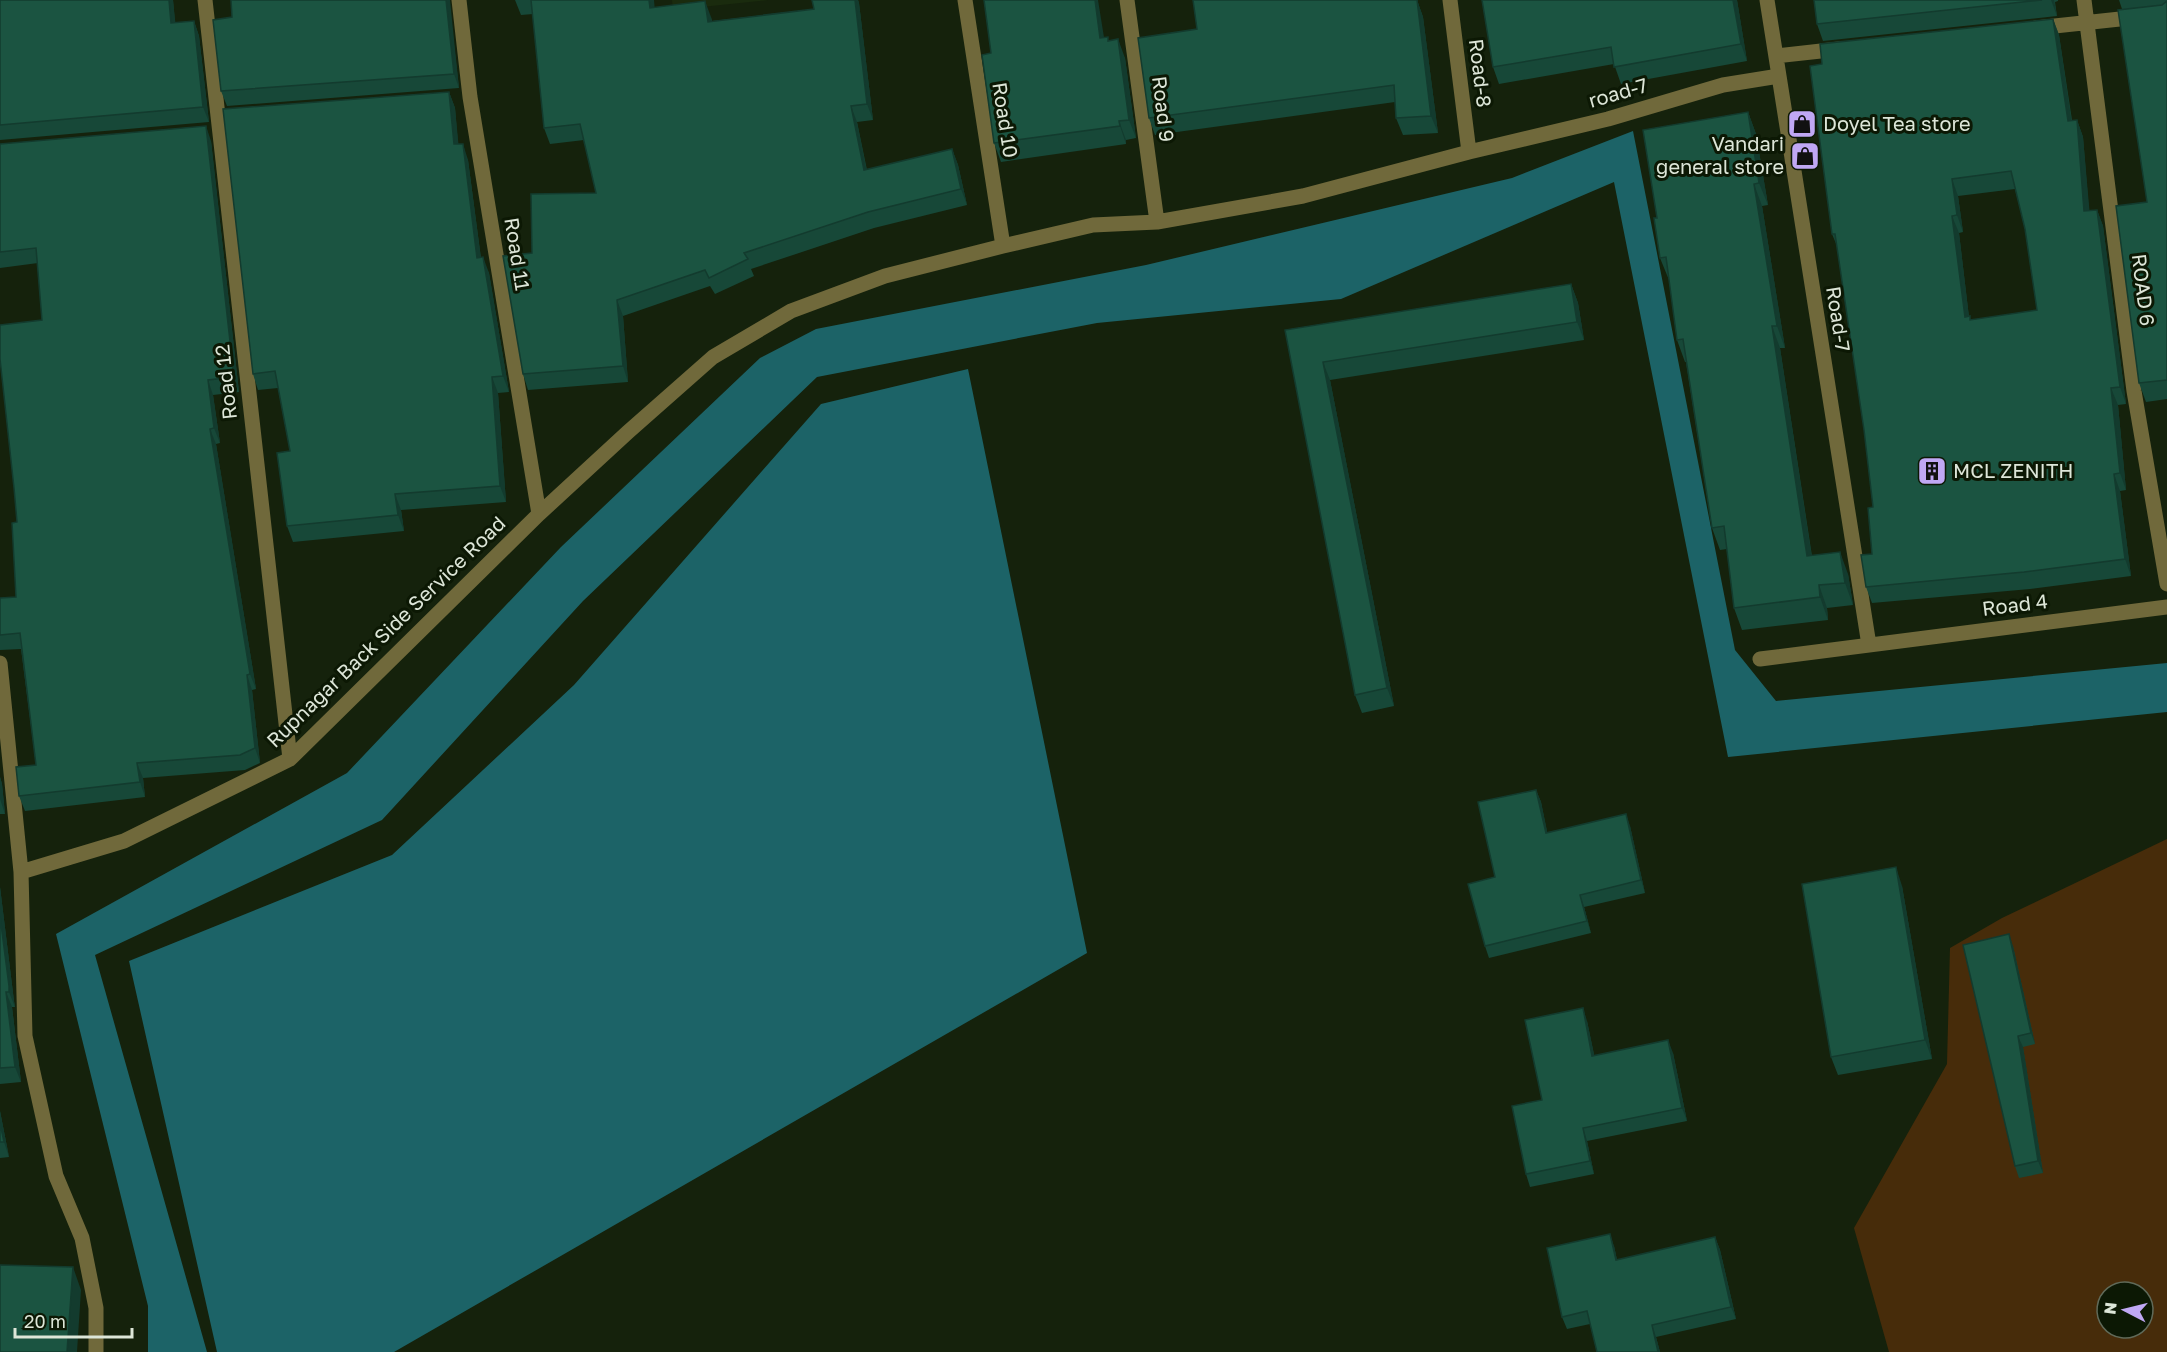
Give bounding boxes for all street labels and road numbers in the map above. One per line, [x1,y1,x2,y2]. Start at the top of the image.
street label: Road-8 [1465,37,1497,108]
street label: road-7 [1585,72,1650,112]
street label: Road 9 [1148,75,1180,143]
street label: Road 10 [988,80,1024,159]
street label: Road 11 [500,216,536,292]
street label: ROAD 6 [2128,252,2160,327]
street label: Road-7 [1822,284,1856,353]
street label: Road 12 [209,343,241,421]
street label: Rupnagar Back Side Service Road [261,511,510,752]
street label: Road 4 [1981,588,2049,620]

